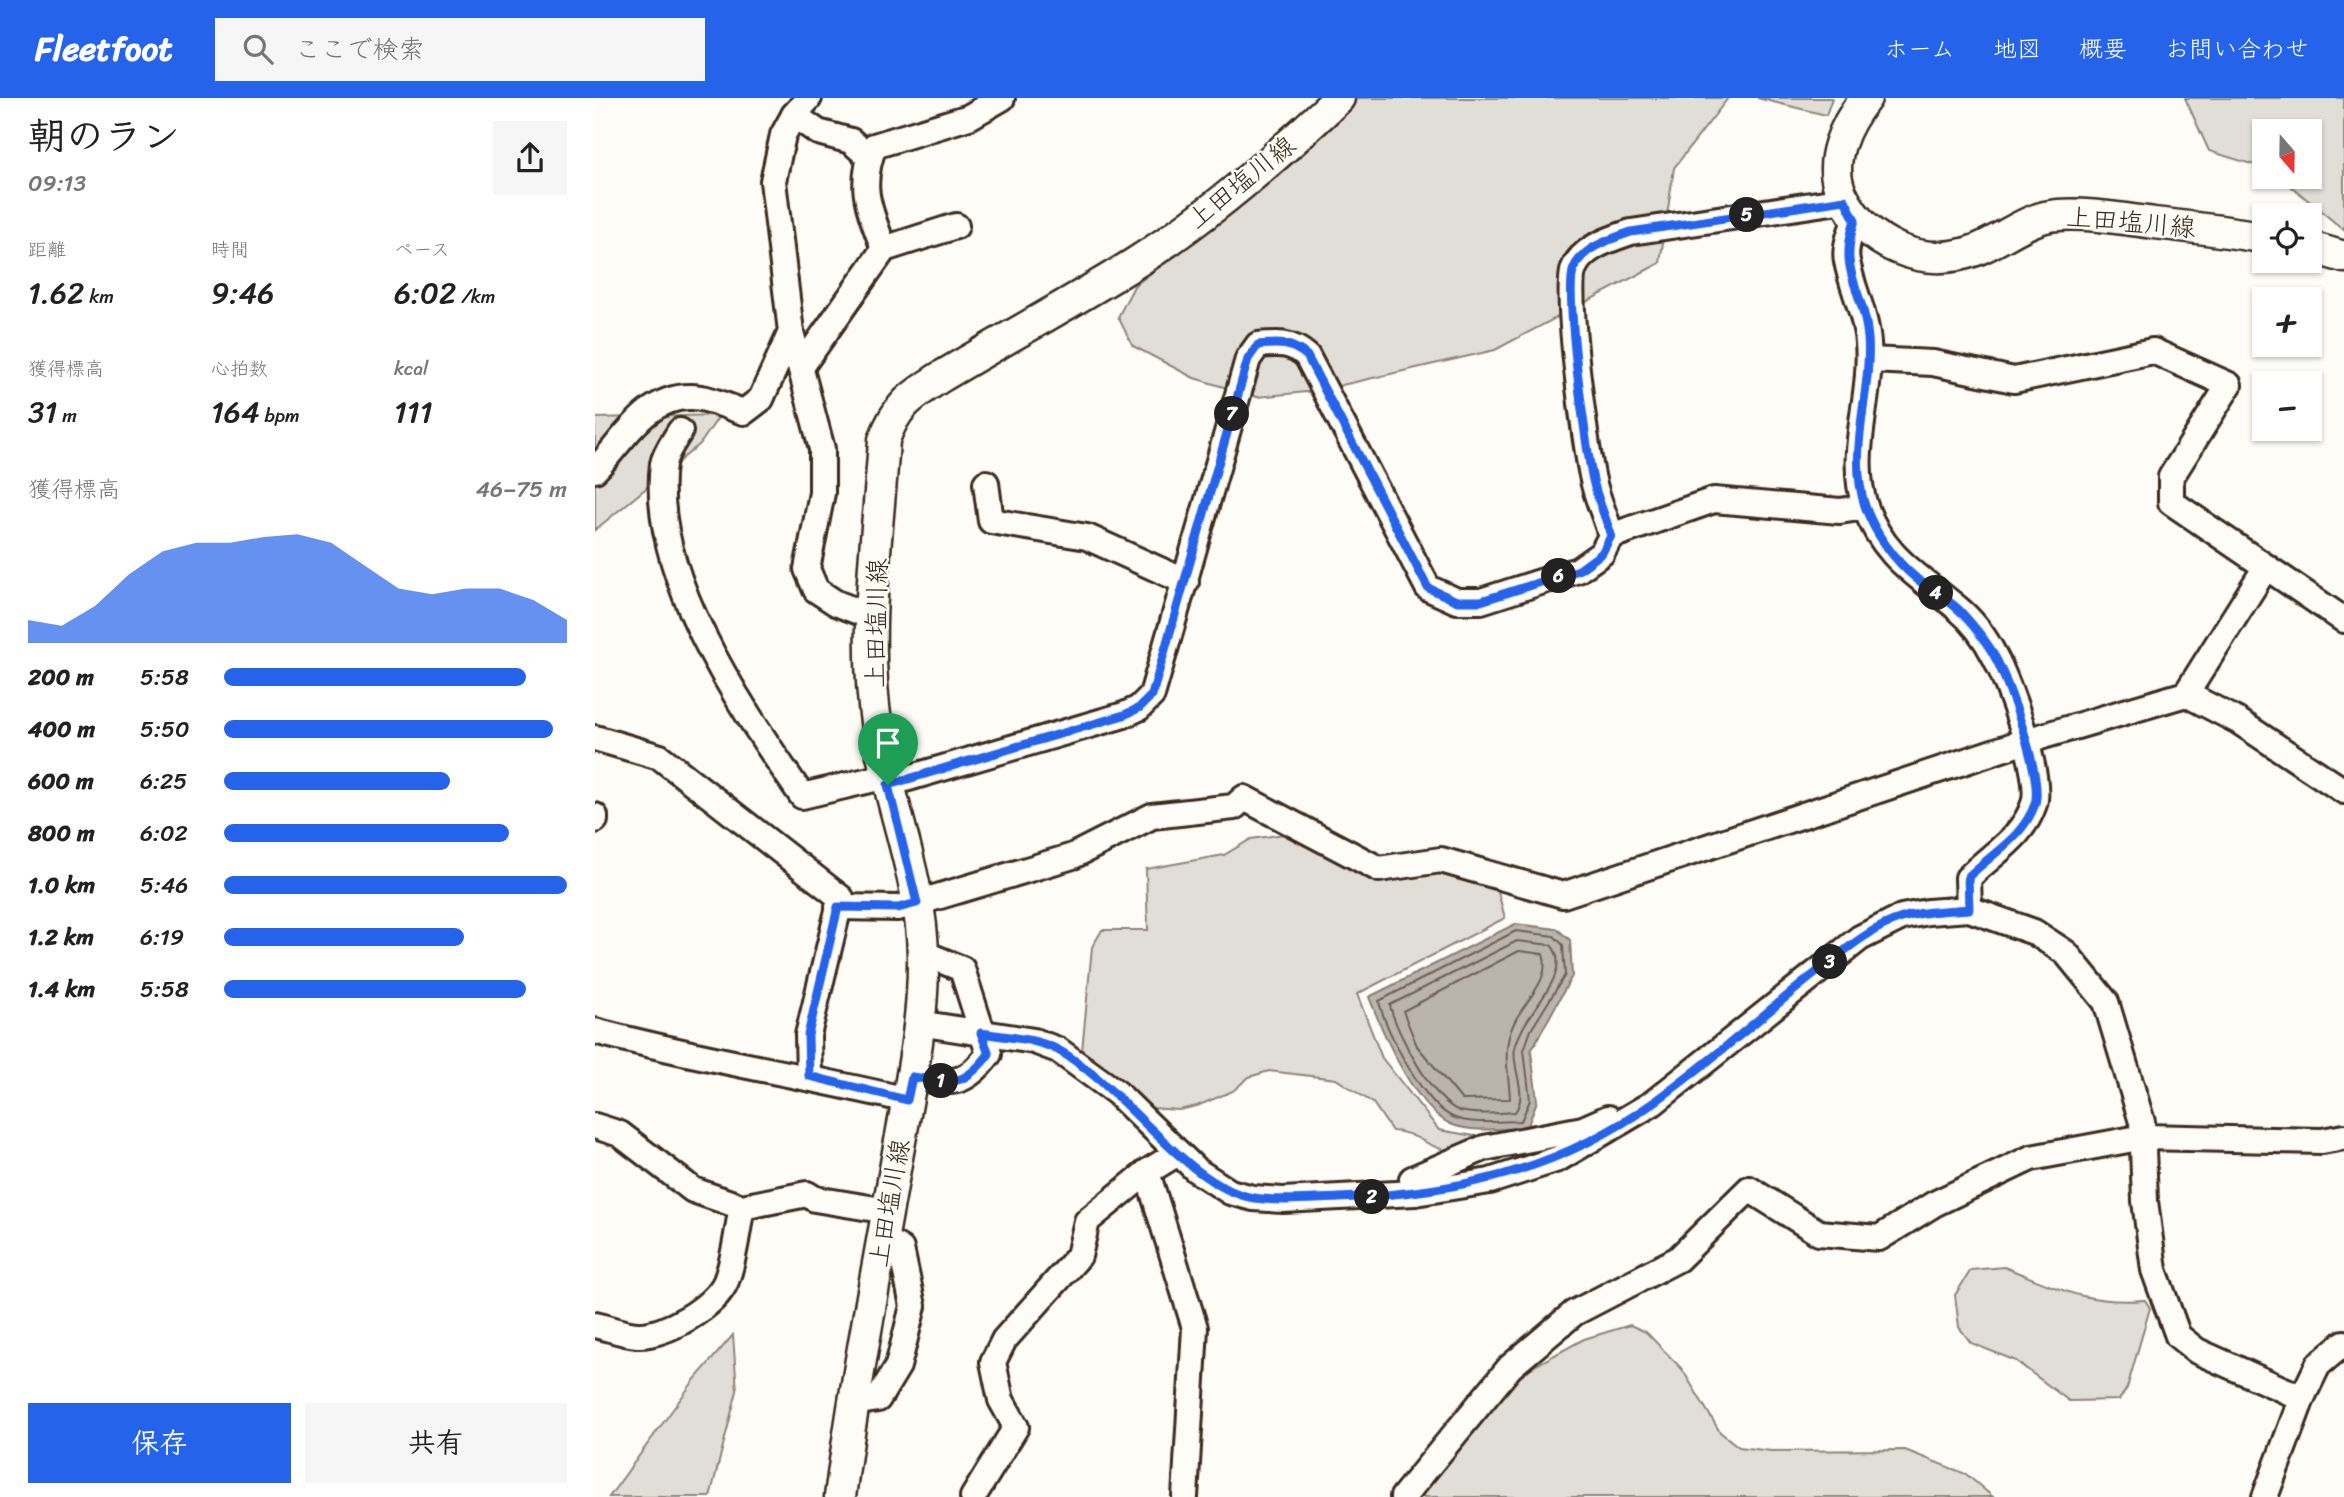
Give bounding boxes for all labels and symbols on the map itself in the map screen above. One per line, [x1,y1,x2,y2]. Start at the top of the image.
north arrow [2252,119,2322,189]
street label: 上田塩川線 [1176,123,1306,241]
street label: 上田塩川線 [2064,193,2198,251]
pin: 5 [1729,198,1765,232]
pin: 7 [1215,396,1249,432]
street label: 上田塩川線 [852,558,900,688]
pin: 6 [1541,559,1577,594]
pin: 4 [1919,575,1953,610]
pin [858,713,918,785]
pin: 3 [1813,944,1847,980]
pin: 1 [923,1063,959,1098]
street label: 上田塩川線 [855,1135,923,1271]
pin: 2 [1355,1180,1389,1214]

